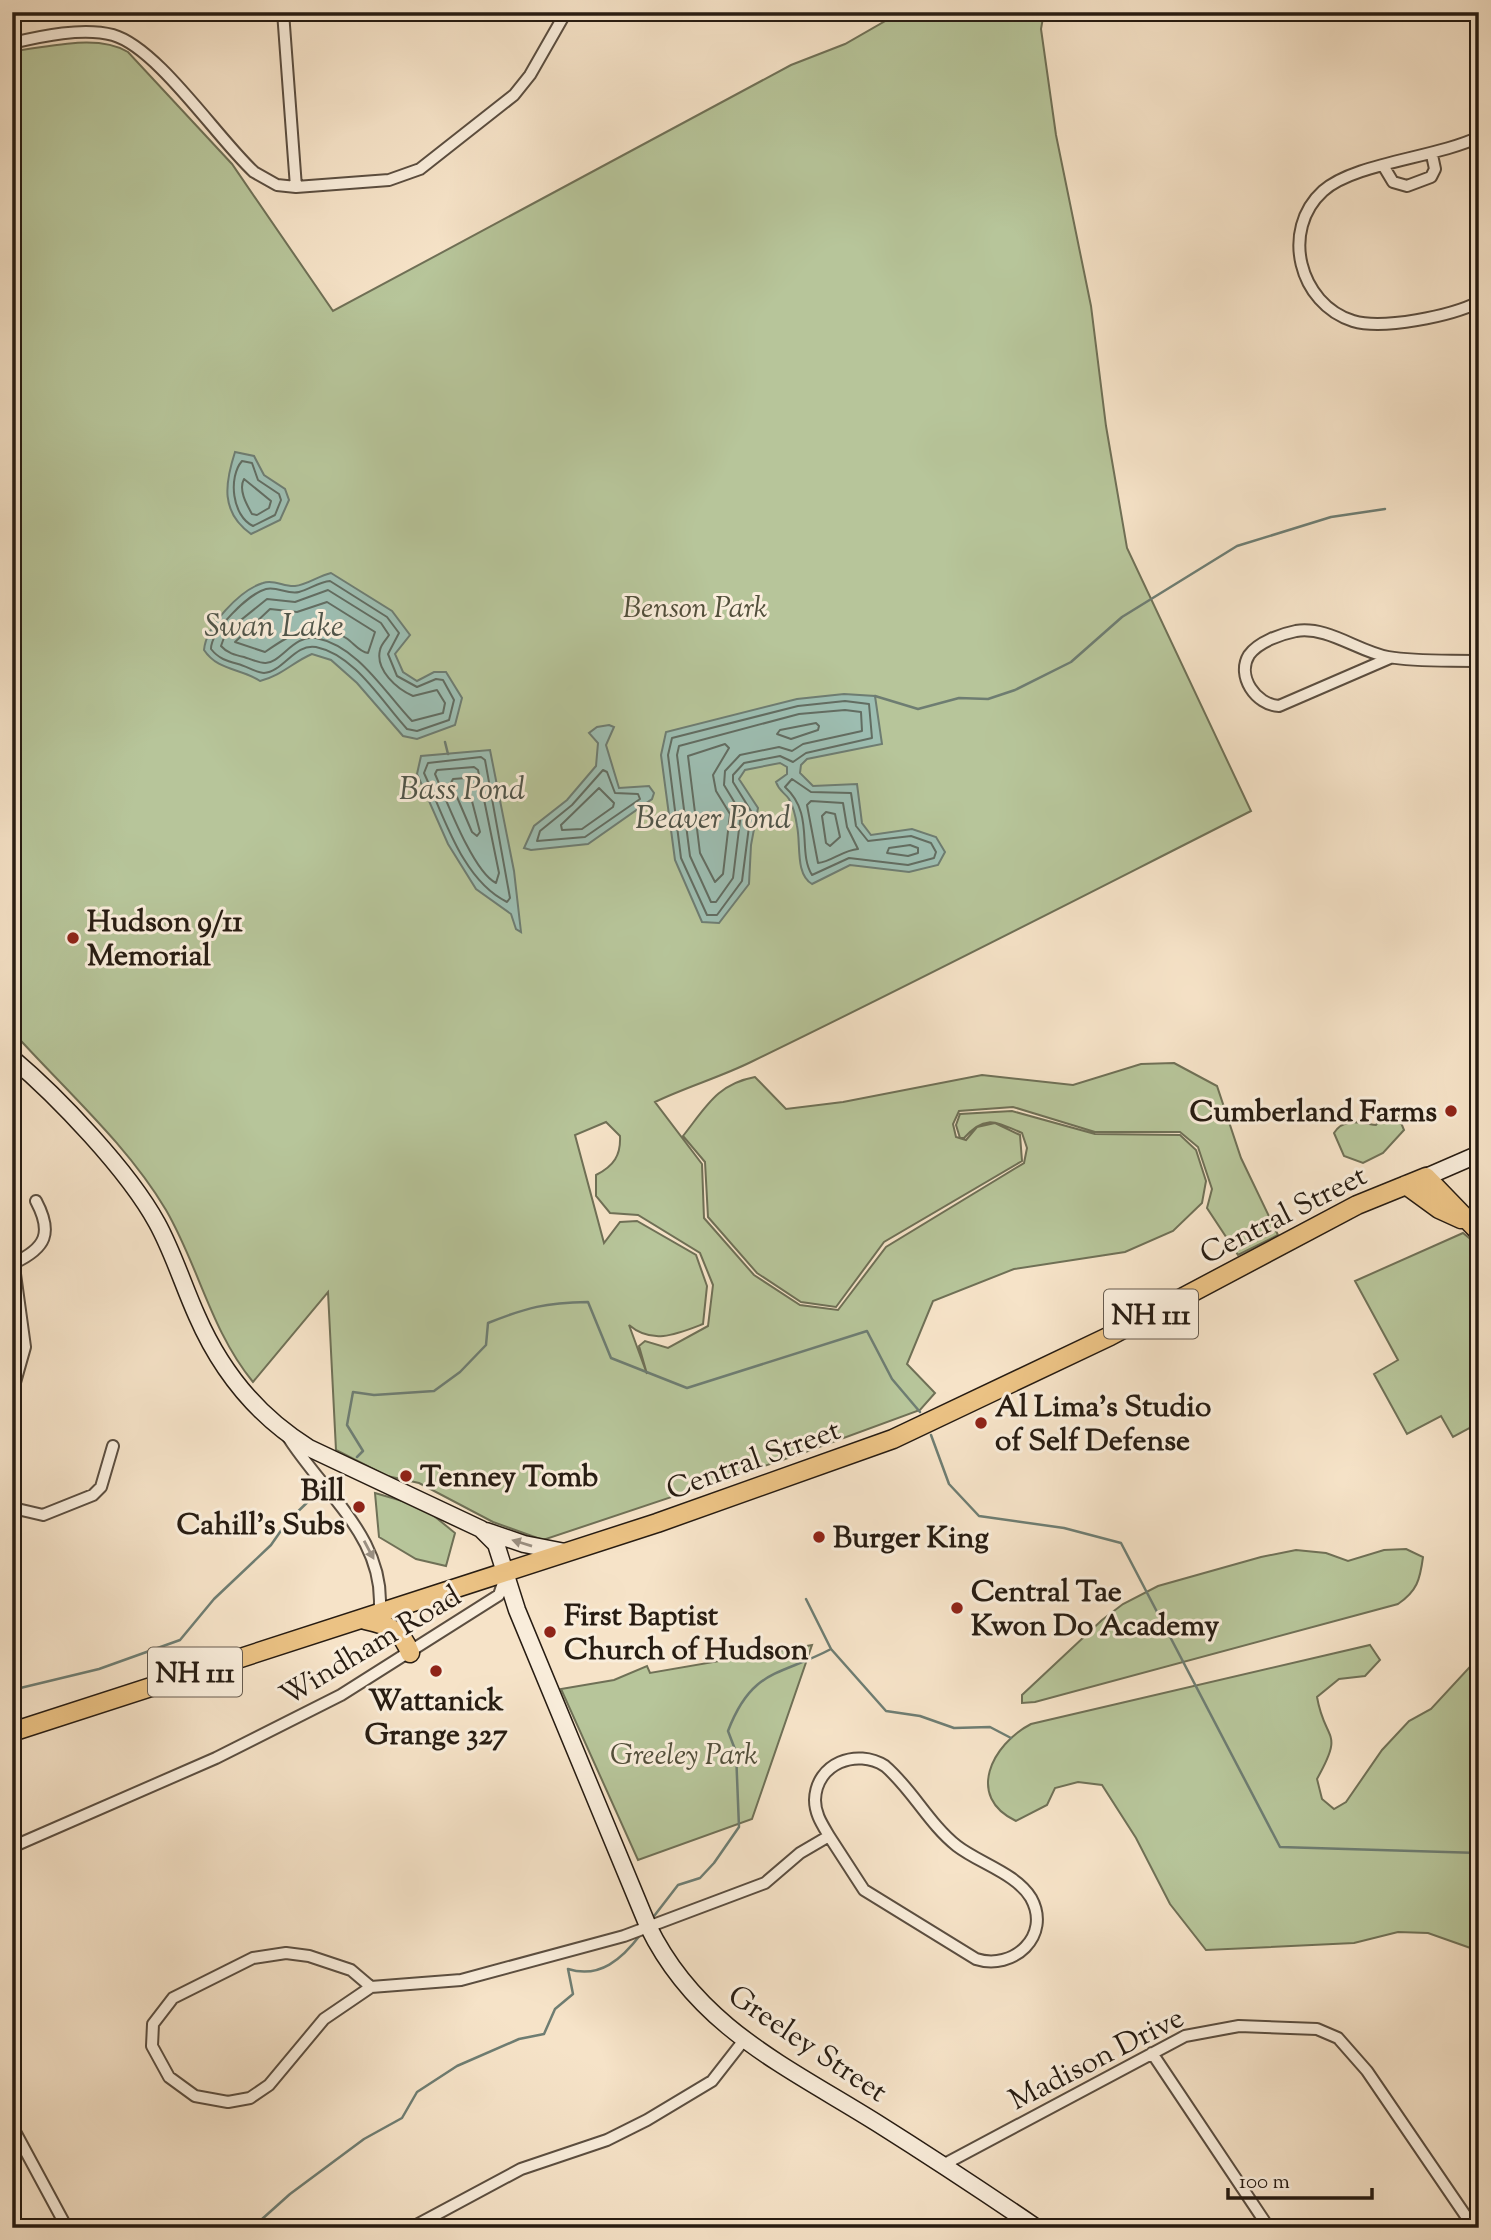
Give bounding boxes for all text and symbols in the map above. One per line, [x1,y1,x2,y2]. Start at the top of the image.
park label: Benson Park [623,588,767,631]
water label: Swan Lake [204,605,344,651]
water label: Bass Pond [399,768,525,814]
water label: Beaver Pond [635,797,791,843]
place label: Hudson 9/11 Memorial [87,902,243,979]
marker: Hudson 9/11 Memorial [65,930,81,946]
place label: Cumberland Farms [1190,1092,1437,1135]
marker: Cumberland Farms [1443,1103,1459,1119]
street label: Central Street [1193,1156,1375,1277]
road number: NH 111 [1104,1290,1198,1338]
place label: Al Lima's Studio of Self Defense [995,1387,1211,1464]
street label: Central Street [661,1410,847,1513]
marker: Al Lima's Studio of Self Defense [973,1415,989,1431]
place label: Tenney Tomb [420,1457,598,1500]
marker: Tenney Tomb [398,1468,414,1484]
place label: Bill Cahill's Subs [177,1471,346,1548]
marker: Bill Cahill's Subs [351,1499,367,1515]
place label: Burger King [833,1518,989,1561]
marker: Burger King [811,1529,827,1545]
one-way arrow [512,1537,533,1548]
one-way arrow [363,1540,375,1559]
place label: Central Tae Kwon Do Academy [971,1572,1219,1649]
street label: Windham Road [273,1576,470,1718]
place label: First Baptist Church of Hudson [564,1596,809,1673]
marker: Central Tae Kwon Do Academy [949,1600,965,1616]
marker: First Baptist Church of Hudson [542,1624,558,1640]
road number: NH 111 [148,1648,242,1696]
marker: Wattanick Grange 327 [428,1663,444,1679]
place label: Wattanick Grange 327 [364,1681,508,1758]
park label: Greeley Park [610,1735,758,1778]
street label: Greeley Street [718,1976,895,2114]
street label: Madison Drive [1002,1998,1192,2123]
scale bar [1228,2156,1372,2200]
text: 100 m [1239,2168,1290,2198]

